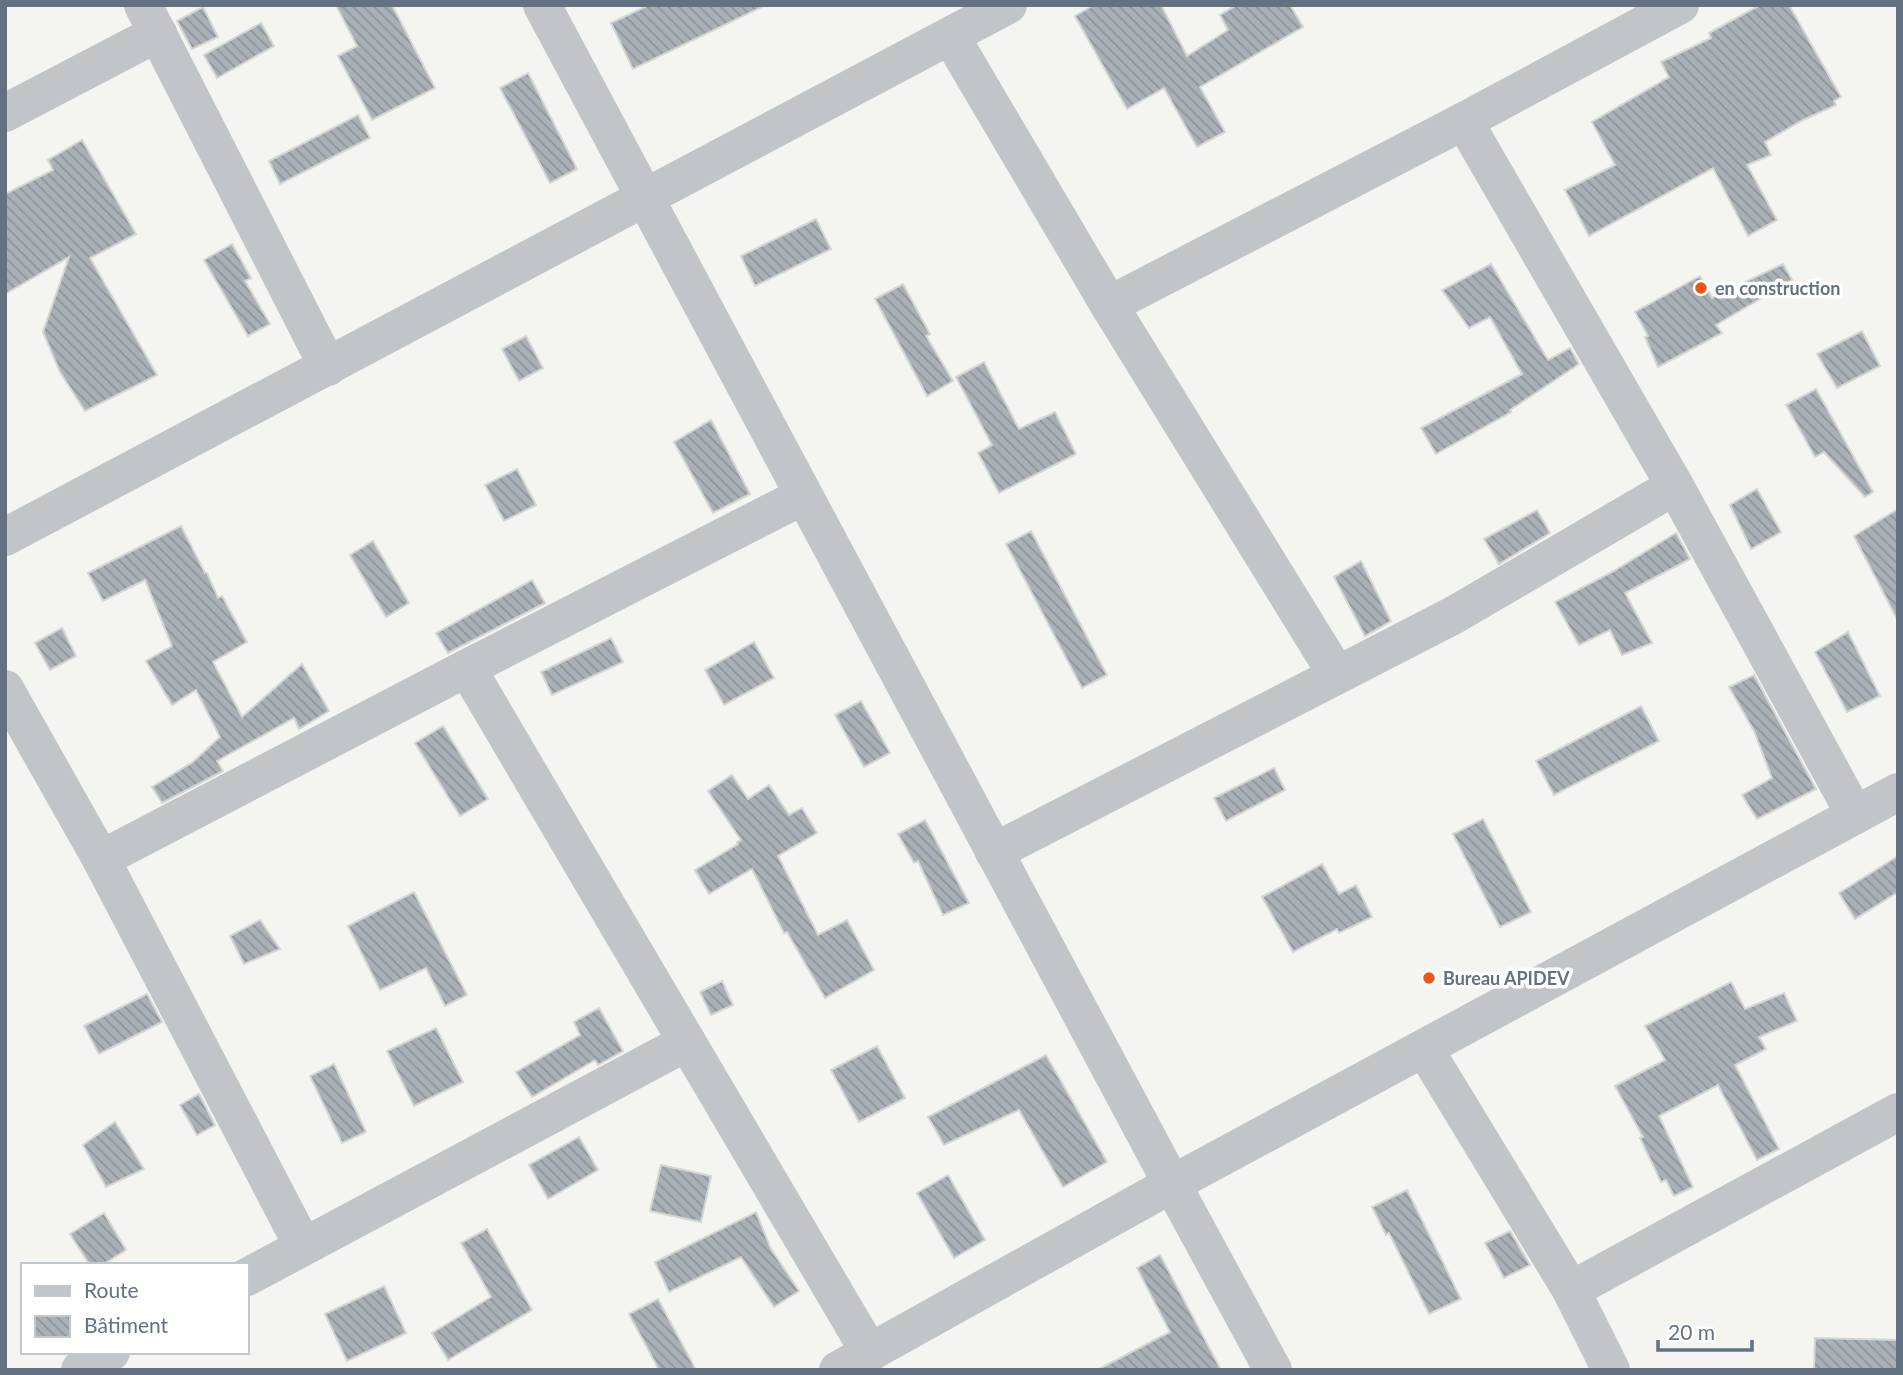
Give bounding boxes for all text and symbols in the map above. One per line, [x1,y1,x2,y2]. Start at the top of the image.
place label: en construction [1715,277,1840,299]
marker: en construction [1693,280,1709,296]
place label: Bureau APIDEV [1443,967,1570,989]
marker: Bureau APIDEV [1421,970,1437,986]
legend [21,1263,248,1354]
text: Route [84,1277,139,1302]
scale bar [1658,1308,1752,1352]
text: Bâtiment [84,1312,169,1337]
text: 20 m [1668,1319,1715,1344]

